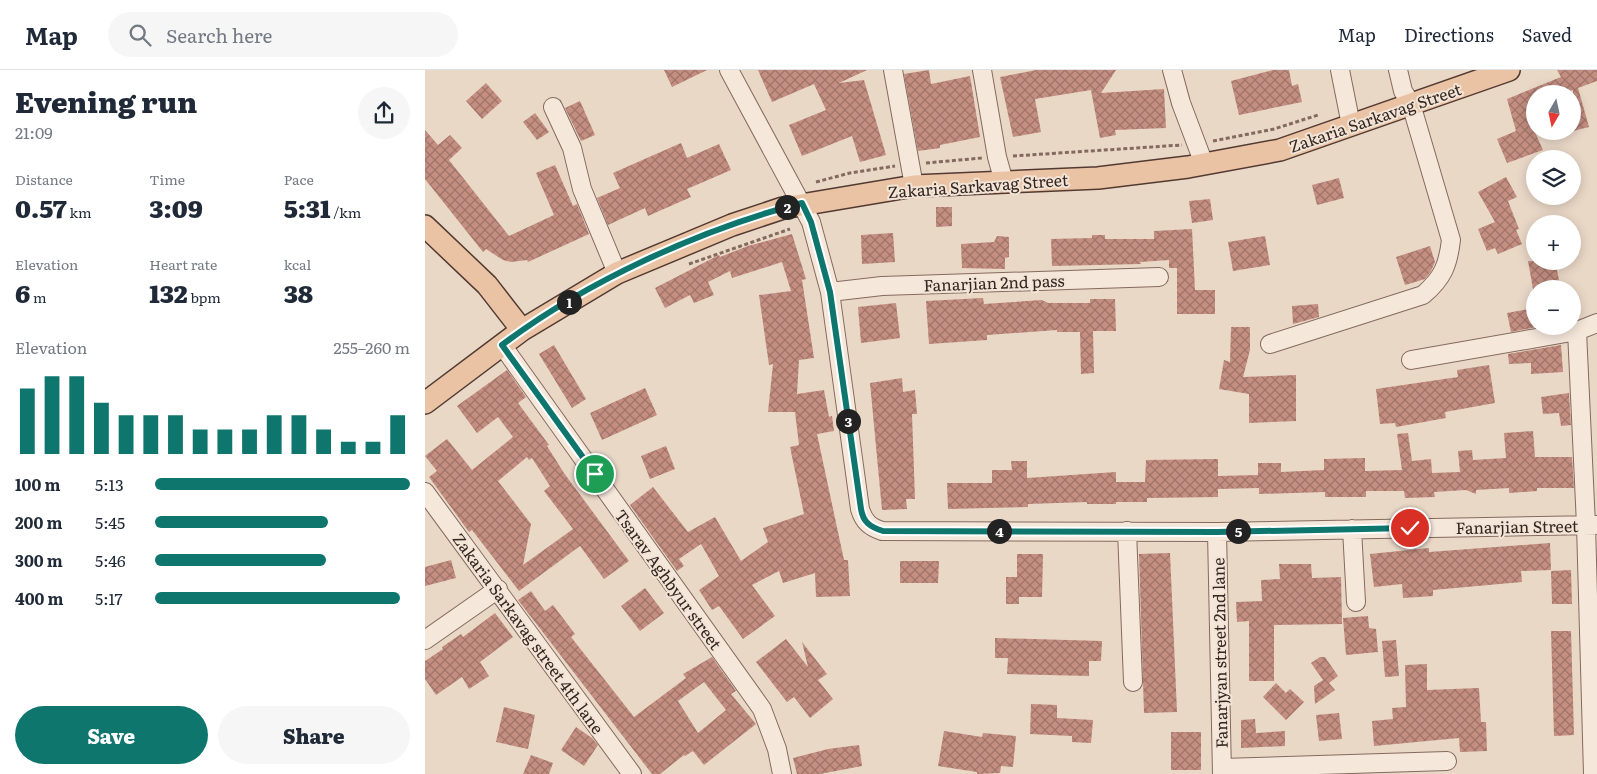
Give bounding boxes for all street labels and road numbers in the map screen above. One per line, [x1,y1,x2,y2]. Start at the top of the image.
street label: Zakaria Sarkavag Street [1286,76,1465,158]
street label: Zakaria Sarkavag Street [887,167,1069,203]
street label: Fanarjian 2nd pass [923,268,1065,296]
street label: Tsarav Aghbyur street [610,504,729,655]
street label: Fanarjian Street [1456,513,1579,539]
street label: Zakaria Sarkavag street 4th lane [448,528,610,738]
street label: Fanarjyan street 2nd lane [1205,557,1233,749]

